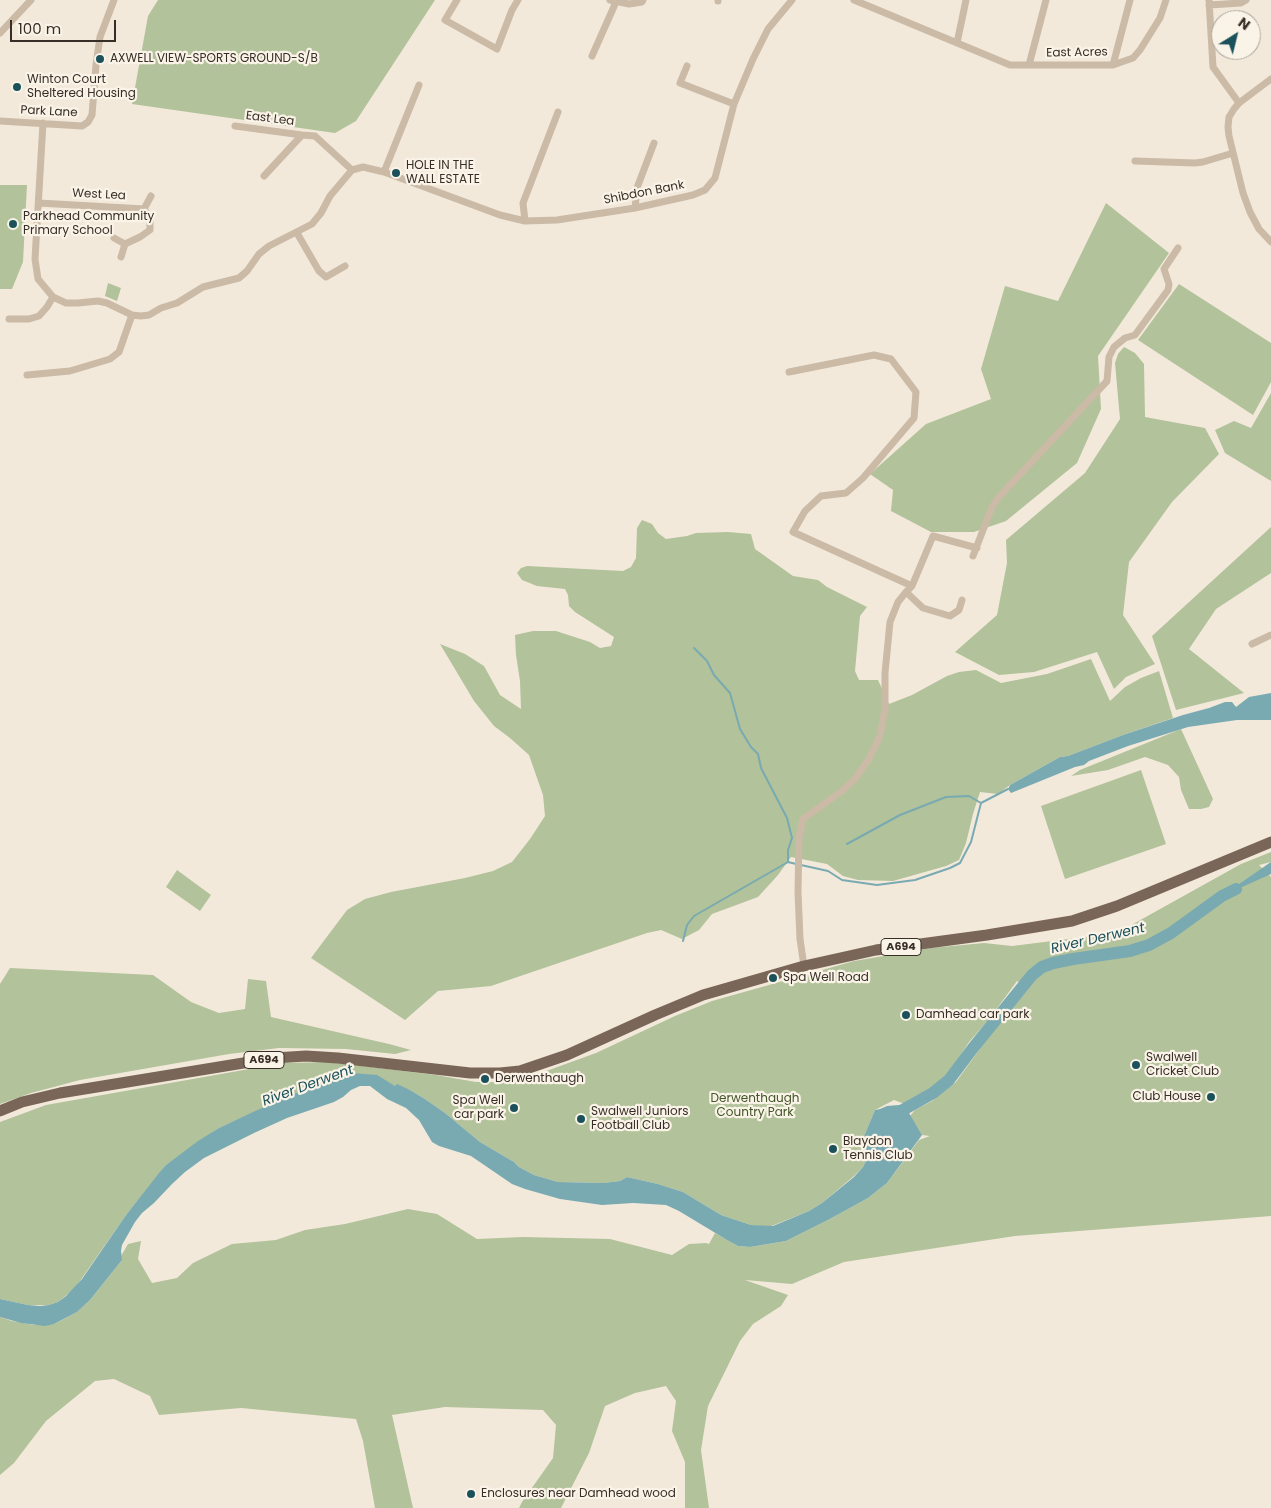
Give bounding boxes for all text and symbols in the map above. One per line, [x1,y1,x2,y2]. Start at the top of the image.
scale bar [12,10,119,42]
north arrow [1211,10,1261,60]
text: N [1234,12,1254,35]
text: 100 m [18,18,61,39]
street label: East Acres [1046,45,1108,61]
place label: AXWELL VIEW-SPORTS GROUND-S/B [110,52,318,66]
marker: AXWELL VIEW-SPORTS GROUND-S/B [94,53,106,65]
place label: Winton Court Sheltered Housing [27,73,136,101]
marker: Winton Court Sheltered Housing [11,81,23,93]
street label: Park Lane [20,103,78,121]
street label: East Lea [245,109,295,129]
place label: HOLE IN THE WALL ESTATE [406,159,480,187]
marker: HOLE IN THE WALL ESTATE [390,167,402,179]
street label: Shibdon Bank [602,178,686,208]
street label: West Lea [72,186,126,204]
place label: Parkhead Community Primary School [23,210,154,238]
marker: Parkhead Community Primary School [7,218,19,230]
water label: River Derwent [1049,920,1147,958]
road number: A694 [881,939,921,956]
place label: Spa Well Road [783,971,869,985]
marker: Spa Well Road [767,972,779,984]
place label: Damhead car park [916,1008,1029,1022]
marker: Damhead car park [900,1009,912,1021]
place label: Swalwell Cricket Club [1146,1051,1219,1079]
road number: A694 [244,1052,284,1068]
marker: Swalwell Cricket Club [1130,1059,1142,1071]
water label: River Derwent [260,1062,356,1110]
place label: Derwenthaugh [495,1072,584,1086]
marker: Derwenthaugh [479,1073,491,1085]
place label: Club House [1132,1090,1201,1104]
marker: Club House [1205,1091,1217,1103]
park label: Derwenthaugh Country Park [711,1092,799,1120]
place label: Spa Well car park [452,1094,504,1122]
marker: Spa Well car park [508,1102,520,1114]
place label: Swalwell Juniors Football Club [591,1105,688,1133]
marker: Swalwell Juniors Football Club [575,1113,587,1125]
place label: Blaydon Tennis Club [843,1135,913,1163]
marker: Blaydon Tennis Club [827,1143,839,1155]
place label: Enclosures near Damhead wood [481,1487,676,1501]
marker: Enclosures near Damhead wood [465,1488,477,1500]

